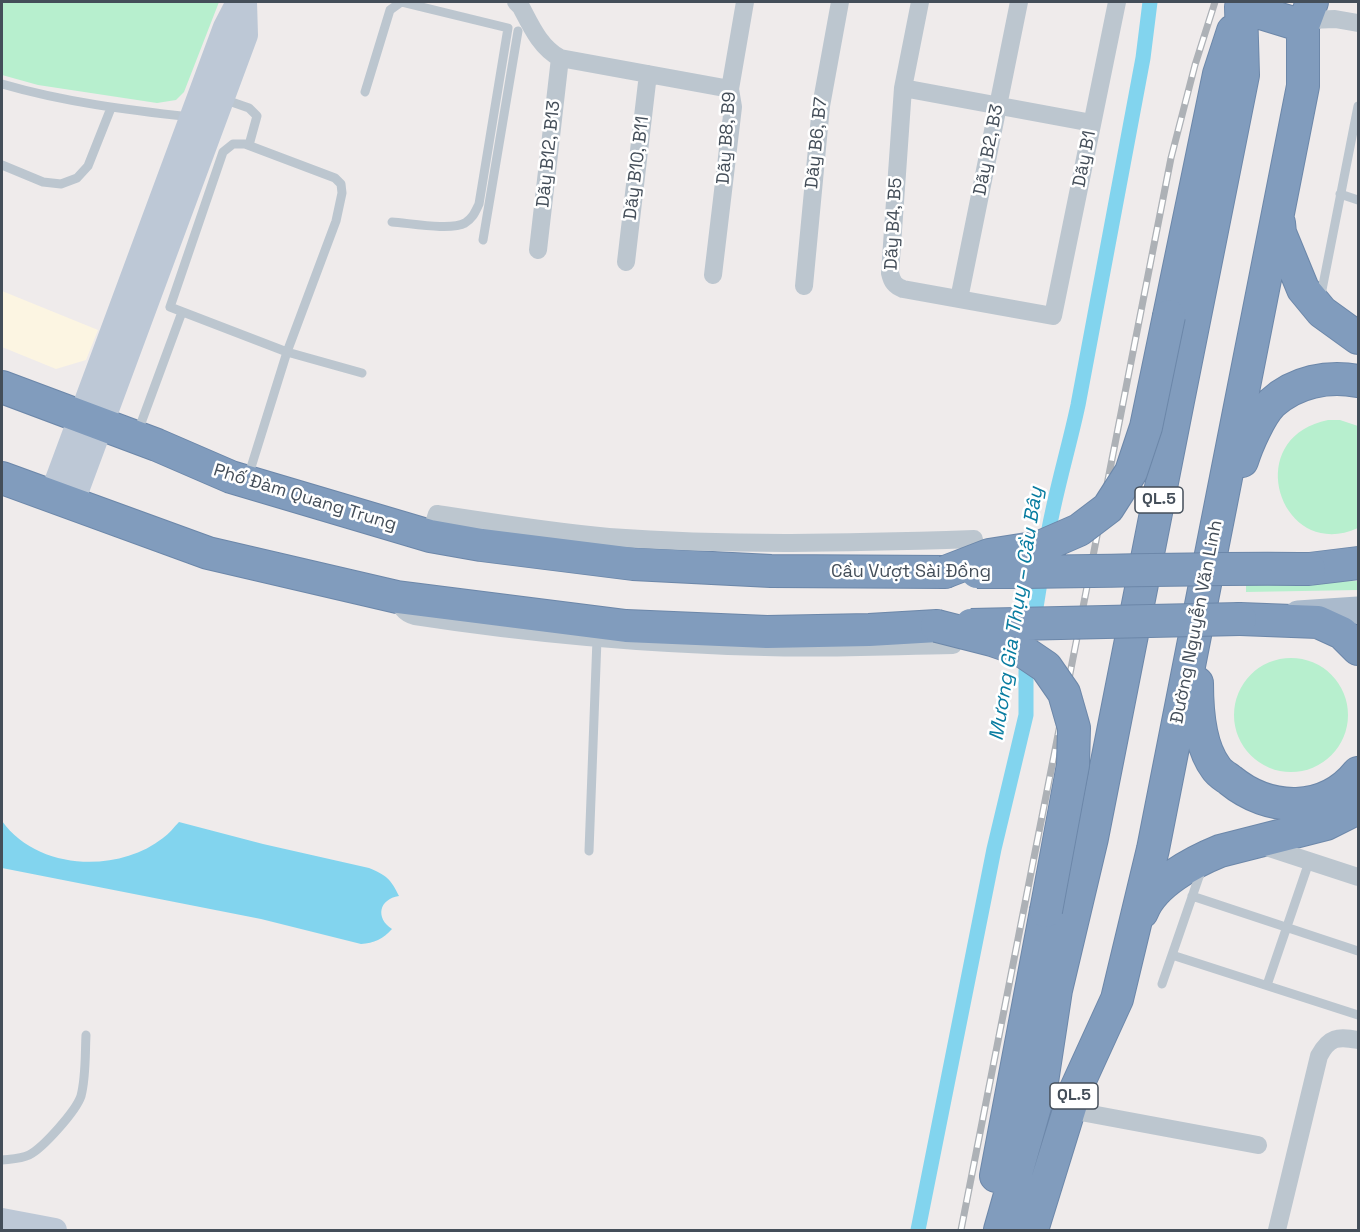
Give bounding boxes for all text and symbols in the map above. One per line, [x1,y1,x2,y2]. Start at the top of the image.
street label: Dãy B8, B9 [713,91,741,185]
street label: Dãy B6, B7 [801,96,833,190]
street label: Dãy B12, B13 [533,99,565,209]
street label: Dãy B2, B3 [970,103,1008,197]
street label: Dãy B10, B11 [620,115,654,221]
street label: Dãy B1 [1069,129,1101,189]
street label: Dãy B4, B5 [881,177,907,271]
street label: Phố Đàm Quang Trung [211,460,399,536]
water label: Mương Gia Thụy – Cầu Bây [985,485,1049,743]
road number: QL.5 [1135,487,1183,513]
street label: Đường Nguyễn Văn Linh [1167,519,1227,725]
street label: Cầu Vượt Sài Đồng [831,561,991,583]
road number: QL.5 [1050,1083,1098,1109]

